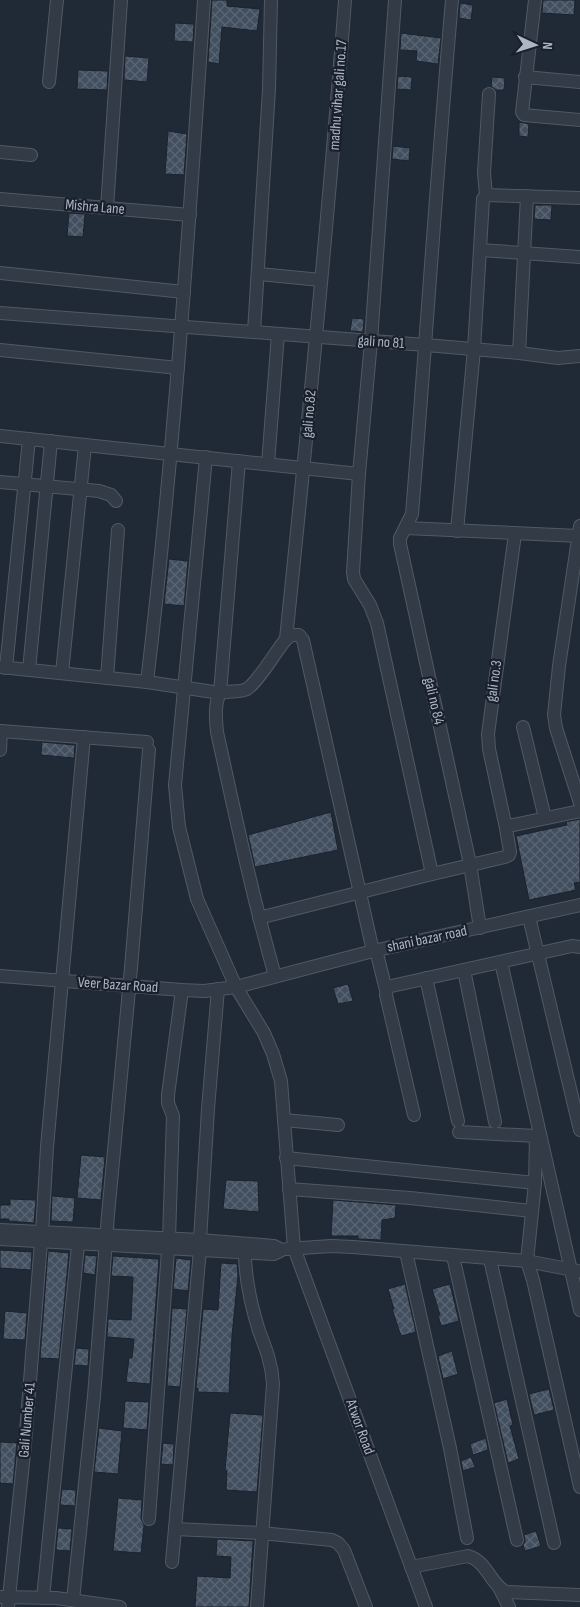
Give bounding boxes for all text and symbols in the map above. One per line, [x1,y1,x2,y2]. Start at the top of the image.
north arrow [510,20,560,70]
street label: madhu vihar gali no.17 [325,39,351,151]
text: N [539,42,556,50]
street label: Mishra Lane [65,195,125,219]
street label: gali no 81 [357,331,406,353]
street label: gali no.82 [297,389,321,439]
street label: gali no.3 [482,659,506,703]
street label: gali no 84 [419,675,449,727]
street label: shani bazar road [385,921,469,957]
street label: Veer Bazar Road [77,973,159,997]
street label: Gali Number 41 [14,1381,40,1458]
street label: Atwor Road [341,1396,379,1457]

